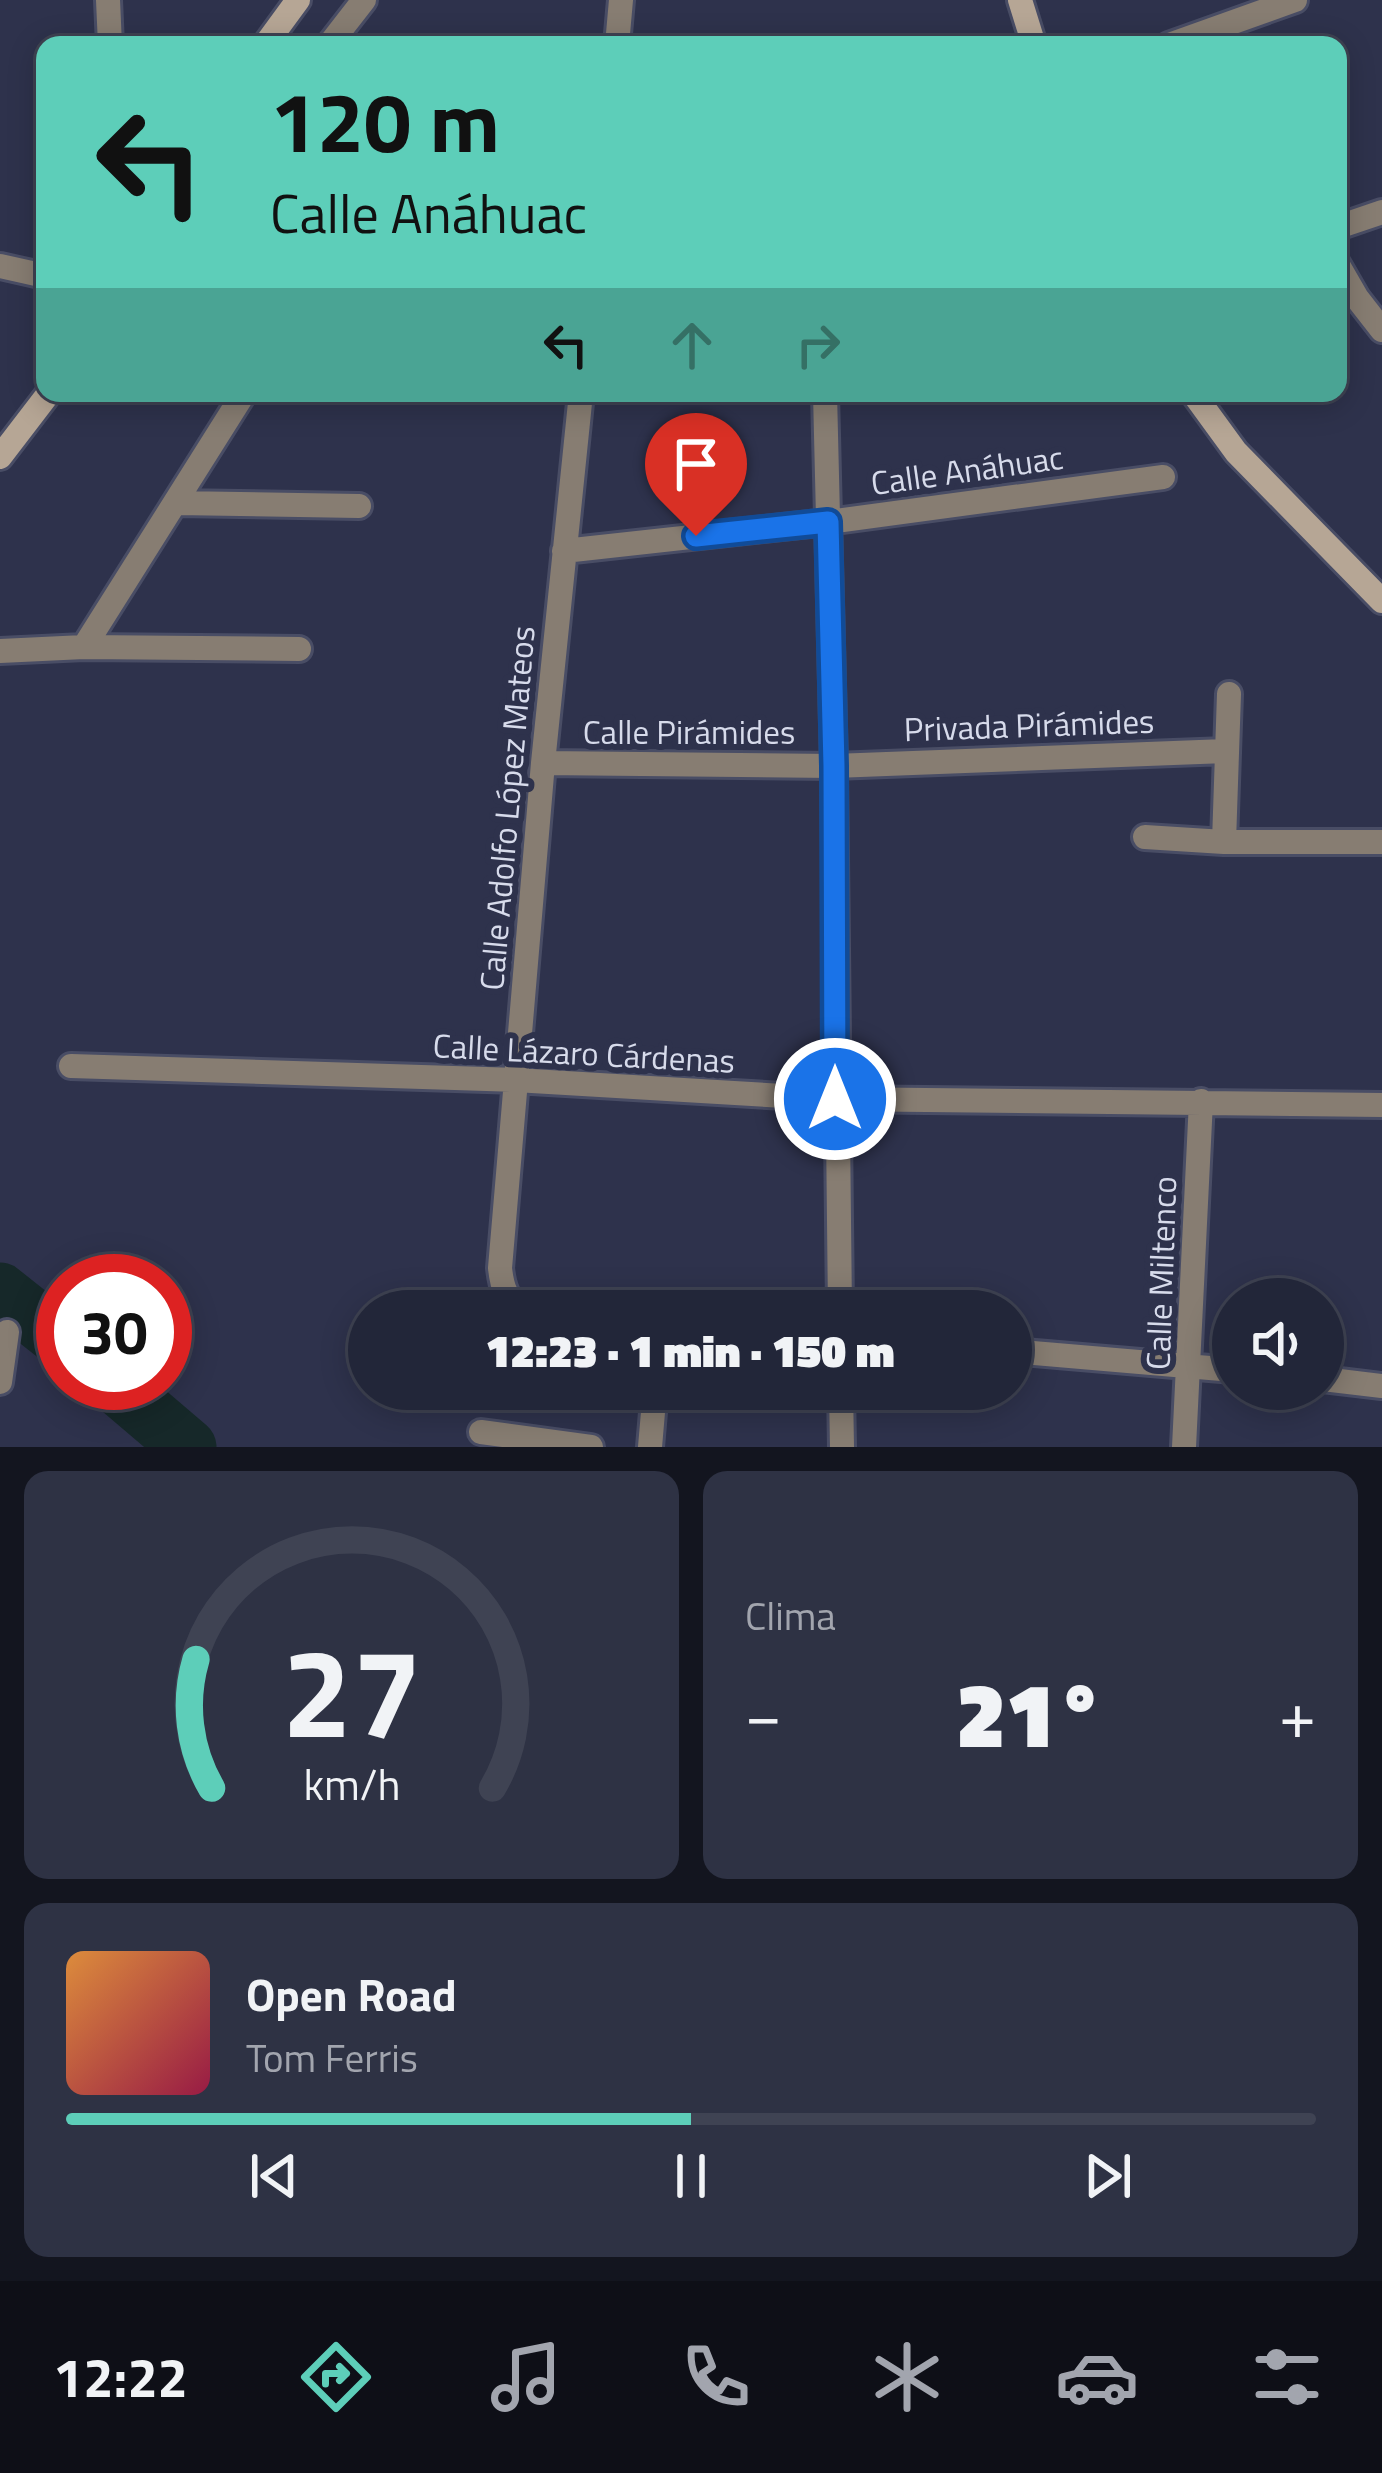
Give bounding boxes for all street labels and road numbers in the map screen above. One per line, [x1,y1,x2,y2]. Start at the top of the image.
street label: Calle Anáhuac [868,432,1066,508]
street label: Calle Adolfo López Mateos [466,624,548,992]
street label: Privada Pirámides [903,696,1155,754]
street label: Calle Pirámides [583,707,795,757]
street label: Calle Lázaro Cárdenas [432,1020,736,1086]
street label: Calle Miltenco [1133,1175,1189,1371]

